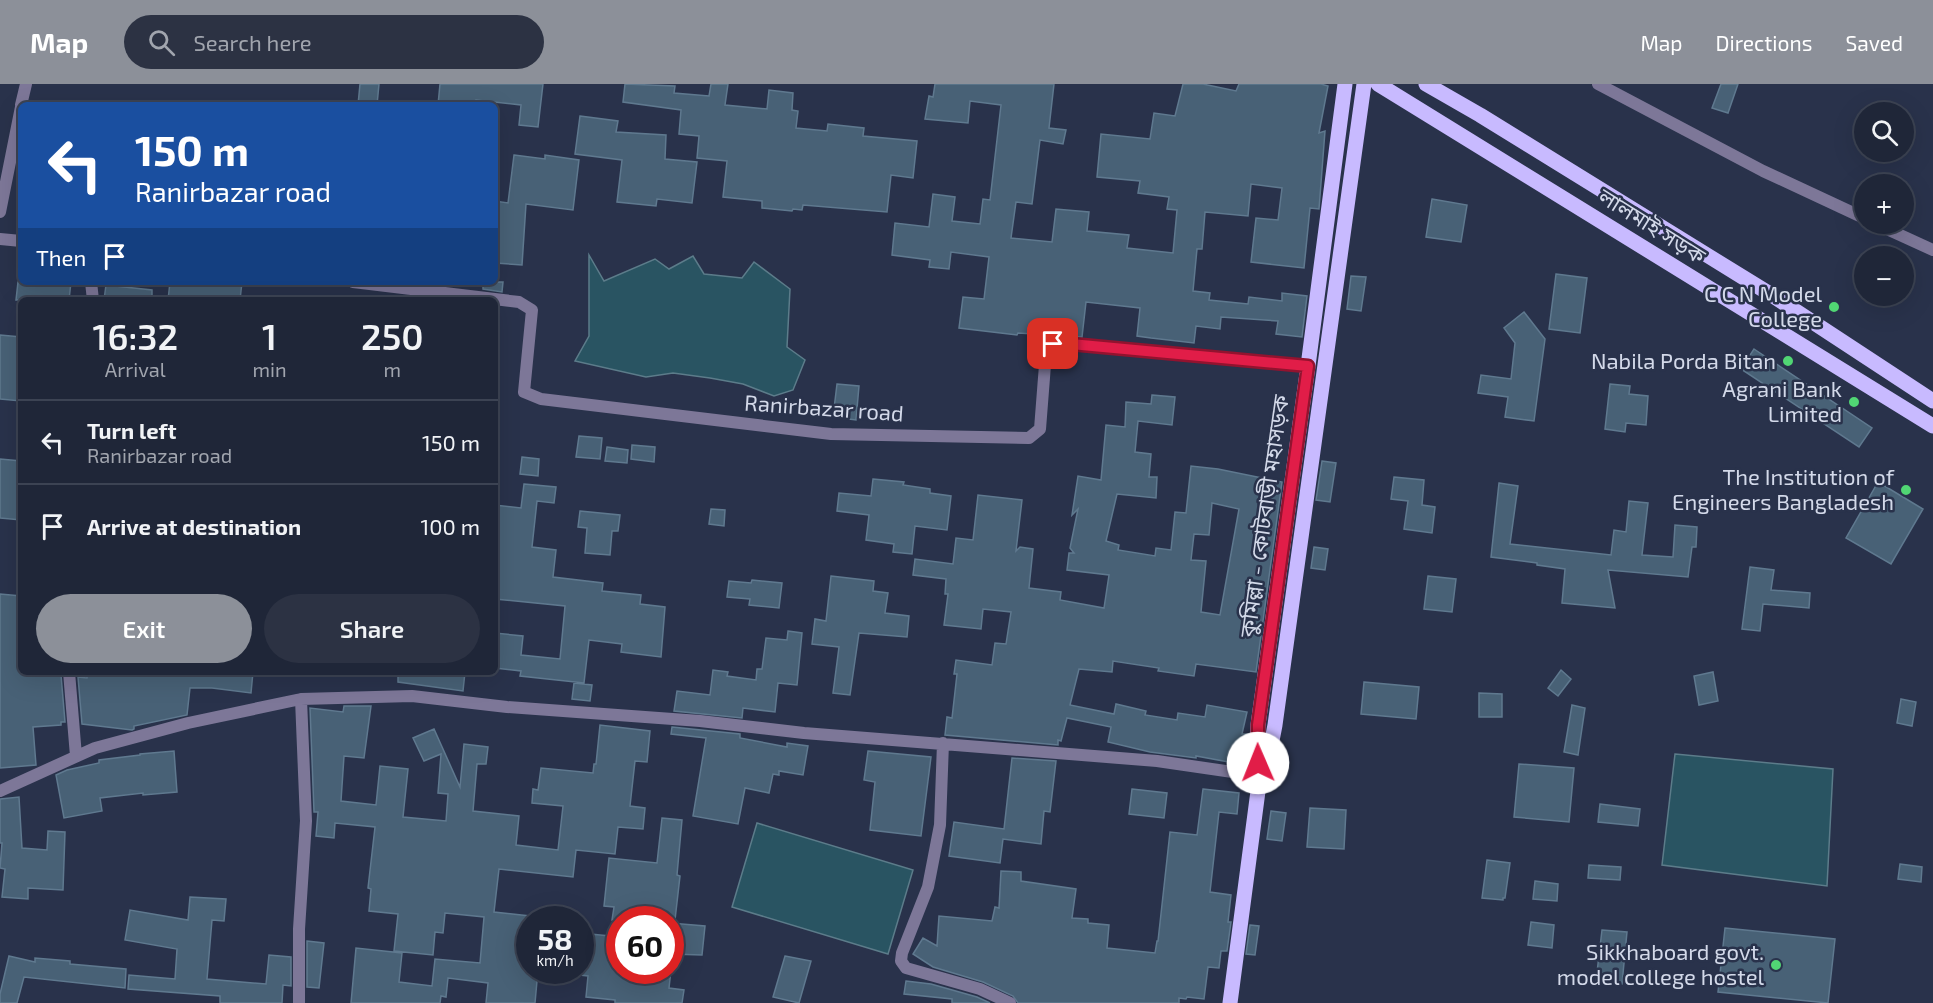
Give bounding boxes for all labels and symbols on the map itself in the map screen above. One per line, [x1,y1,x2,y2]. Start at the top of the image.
street label: লালমাই সড়ক [1593,182,1711,268]
place label: C C N Model College [1704,280,1822,331]
marker: C C N Model College [1827,300,1841,314]
pin [1027,318,1078,369]
place label: Nabila Porda Bitan [1591,347,1776,373]
marker: Nabila Porda Bitan [1781,354,1795,368]
place label: Agrani Bank Limited [1722,375,1842,426]
street label: Ranirbazar road [744,388,905,426]
street label: কুমিল্লা - কোটবাড়ী মহাসড়ক [1233,393,1295,640]
marker: Agrani Bank Limited [1847,395,1861,409]
place label: The Institution of Engineers Bangladesh [1672,463,1895,514]
marker: The Institution of Engineers Bangladesh [1899,483,1913,497]
position arrow [1226,731,1290,795]
speed limit sign: 60 [606,906,684,984]
place label: Sikkhaboard govt. model college hostel [1557,938,1764,989]
marker: Sikkhaboard govt. model college hostel [1769,958,1783,972]

